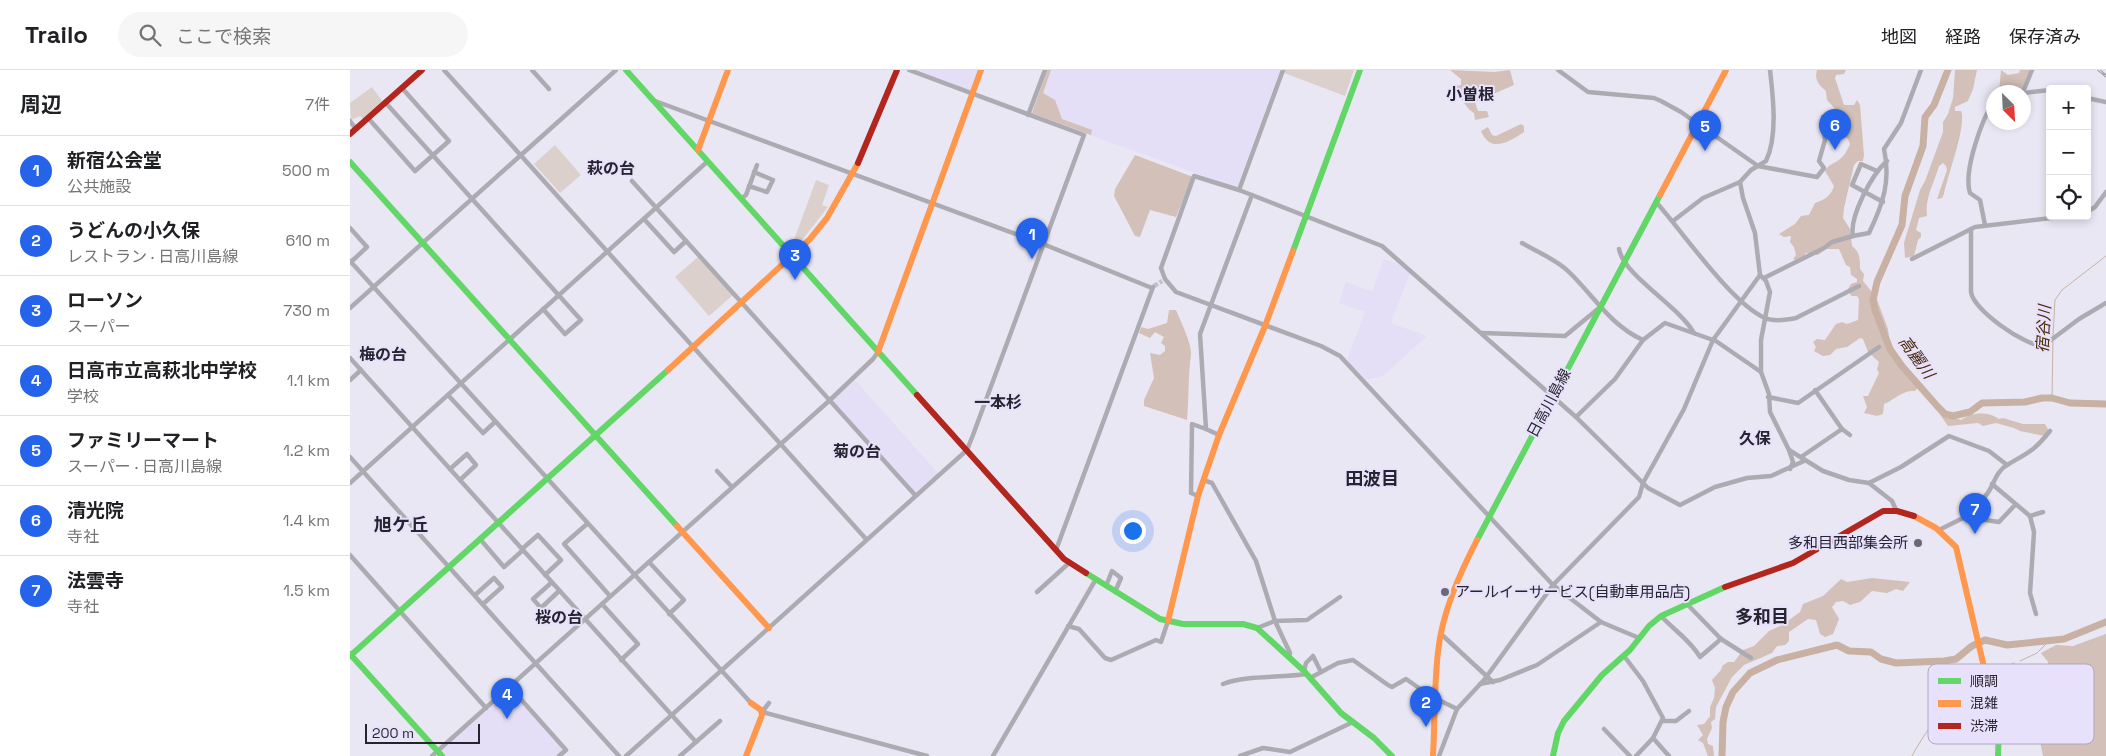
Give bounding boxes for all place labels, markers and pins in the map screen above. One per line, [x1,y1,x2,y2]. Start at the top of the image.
pin: 6 [1819,109,1851,150]
pin: 5 [1689,110,1721,151]
pin: 1 [1016,218,1048,259]
pin: 3 [779,239,811,280]
pin: 7 [1959,493,1991,534]
place label: 多和目西部集会所 [1788,533,1908,552]
marker: 多和目西部集会所 [1912,537,1924,549]
place label: アールイーサービス(自動車用品店) [1455,582,1690,602]
marker: アールイーサービス(自動車用品店) [1439,586,1451,598]
pin: 4 [491,678,523,719]
pin: 2 [1410,686,1442,727]

